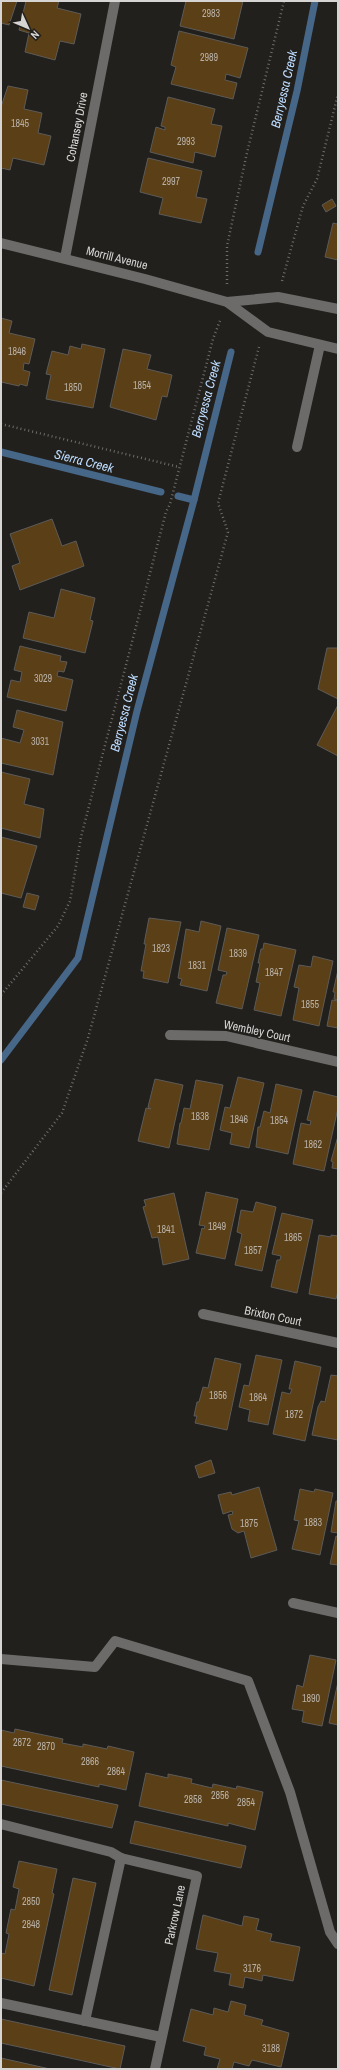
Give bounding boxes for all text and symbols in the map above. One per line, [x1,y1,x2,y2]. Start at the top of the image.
house number: 2983 [202,7,221,20]
north arrow [8,8,48,48]
text: N [28,28,42,42]
water label: Berryessa Creek [267,48,301,130]
house number: 2989 [200,51,219,64]
street label: Cohansey Drive [62,91,92,163]
house number: 1845 [11,117,30,130]
house number: 2993 [177,135,196,148]
house number: 2997 [162,175,181,188]
street label: Morrill Avenue [85,243,149,273]
house number: 1846 [8,345,27,358]
water label: Berryessa Creek [188,358,225,440]
house number: 1854 [133,379,152,392]
house number: 1850 [64,381,83,394]
water label: Sierra Creek [53,445,116,477]
house number: 3029 [34,672,53,685]
water label: Berryessa Creek [106,672,142,754]
house number: 3031 [31,735,50,748]
house number: 1823 [152,942,171,955]
house number: 1839 [229,947,248,960]
house number: 1831 [188,959,207,972]
house number: 1847 [265,966,284,979]
house number: 1855 [301,998,320,1011]
street label: Wembley Court [222,1016,292,1046]
house number: 1838 [191,1110,210,1123]
house number: 1846 [230,1113,249,1126]
house number: 1854 [270,1114,289,1127]
house number: 1862 [304,1138,323,1151]
house number: 1849 [208,1220,227,1233]
house number: 1841 [157,1223,176,1236]
house number: 1865 [284,1231,303,1244]
house number: 1857 [244,1244,263,1257]
street label: Brixton Court [243,1302,303,1330]
house number: 1856 [209,1389,228,1402]
house number: 1864 [249,1391,268,1404]
house number: 1872 [285,1408,304,1421]
house number: 1883 [304,1516,323,1529]
house number: 1875 [240,1517,259,1530]
house number: 1890 [302,1692,321,1705]
house number: 2872 [13,1736,32,1749]
house number: 2870 [37,1740,56,1753]
house number: 2866 [81,1755,100,1768]
house number: 2864 [107,1765,126,1778]
house number: 2856 [211,1789,230,1802]
house number: 2858 [184,1793,203,1806]
house number: 2854 [237,1796,256,1809]
street label: Parkrow Lane [161,1884,189,1946]
house number: 2850 [22,1895,41,1908]
house number: 2848 [22,1918,41,1931]
house number: 3176 [243,1962,262,1975]
house number: 3188 [262,2042,281,2055]

